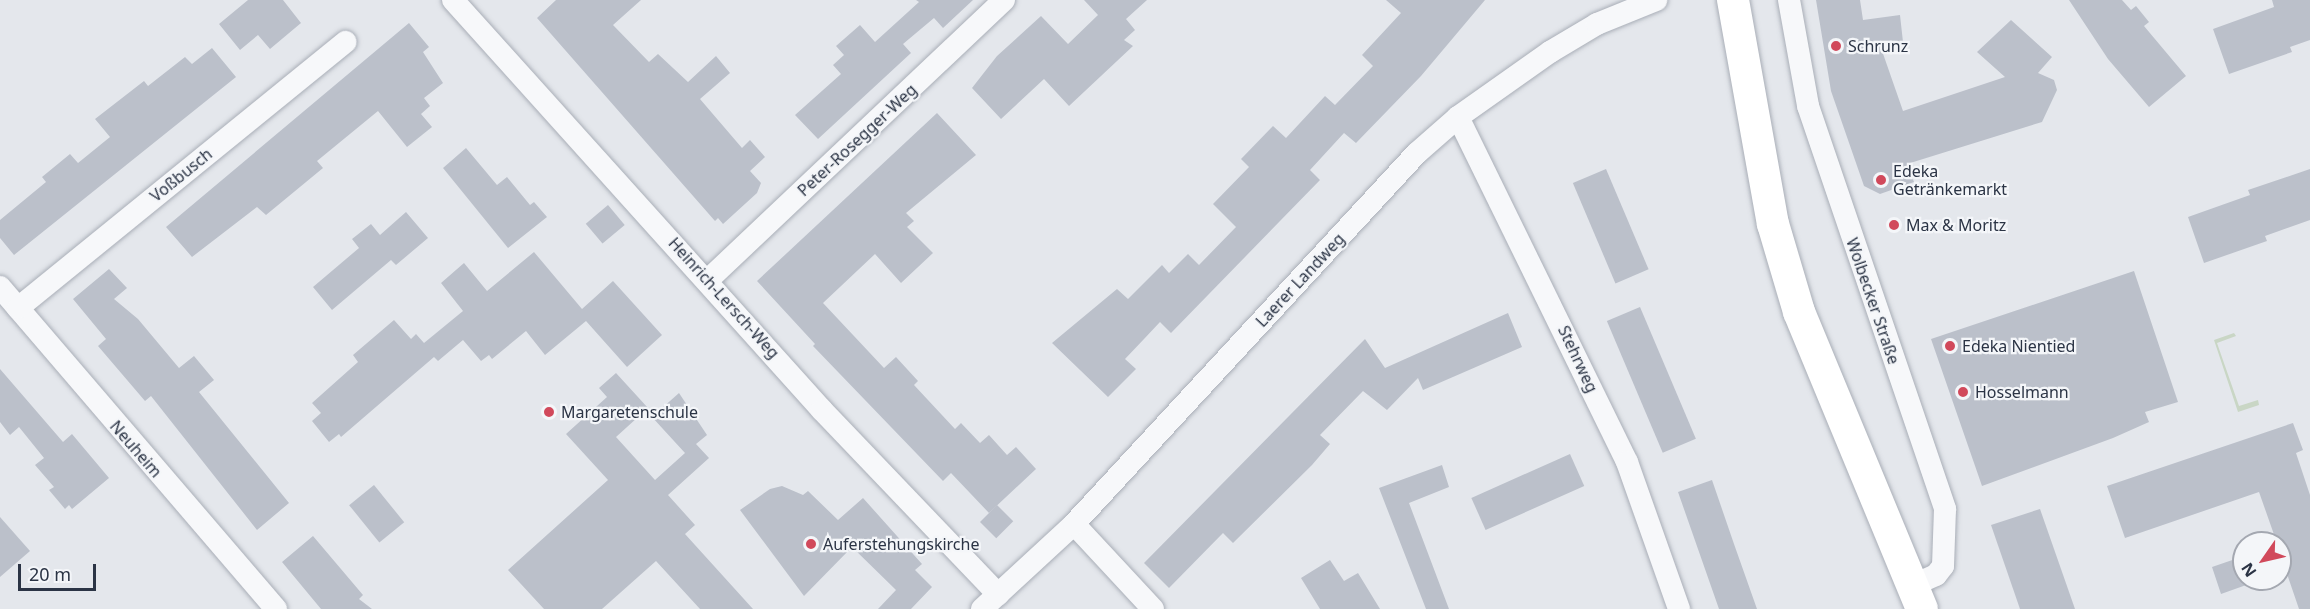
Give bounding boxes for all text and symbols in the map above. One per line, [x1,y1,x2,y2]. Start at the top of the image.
place label: Schrunz [1848,36,1908,56]
marker: Schrunz [1829,39,1843,53]
street label: Peter-Rosegger-Weg [794,80,920,200]
street label: Voßbusch [146,144,216,206]
place label: Edeka Getränkemarkt [1893,161,2007,199]
marker: Edeka Getränkemarkt [1874,173,1888,187]
place label: Max & Moritz [1906,215,2006,235]
marker: Max & Moritz [1887,218,1901,232]
street label: Laerer Landweg [1252,229,1348,331]
street label: Heinrich-Lersch-Weg [665,234,783,362]
street label: Wolbecker Straße [1842,235,1904,367]
street label: Stehrweg [1554,323,1602,395]
place label: Edeka Nientied [1962,336,2075,356]
marker: Edeka Nientied [1943,339,1957,353]
place label: Hosselmann [1975,382,2069,402]
marker: Hosselmann [1956,385,1970,399]
place label: Margaretenschule [561,402,698,422]
marker: Margaretenschule [542,405,556,419]
street label: Neuheim [106,417,166,481]
north arrow [2232,531,2292,591]
place label: Auferstehungskirche [823,534,979,554]
marker: Auferstehungskirche [804,537,818,551]
scale bar [21,552,99,590]
text: N [2236,558,2261,581]
text: 20 m [29,562,71,586]

